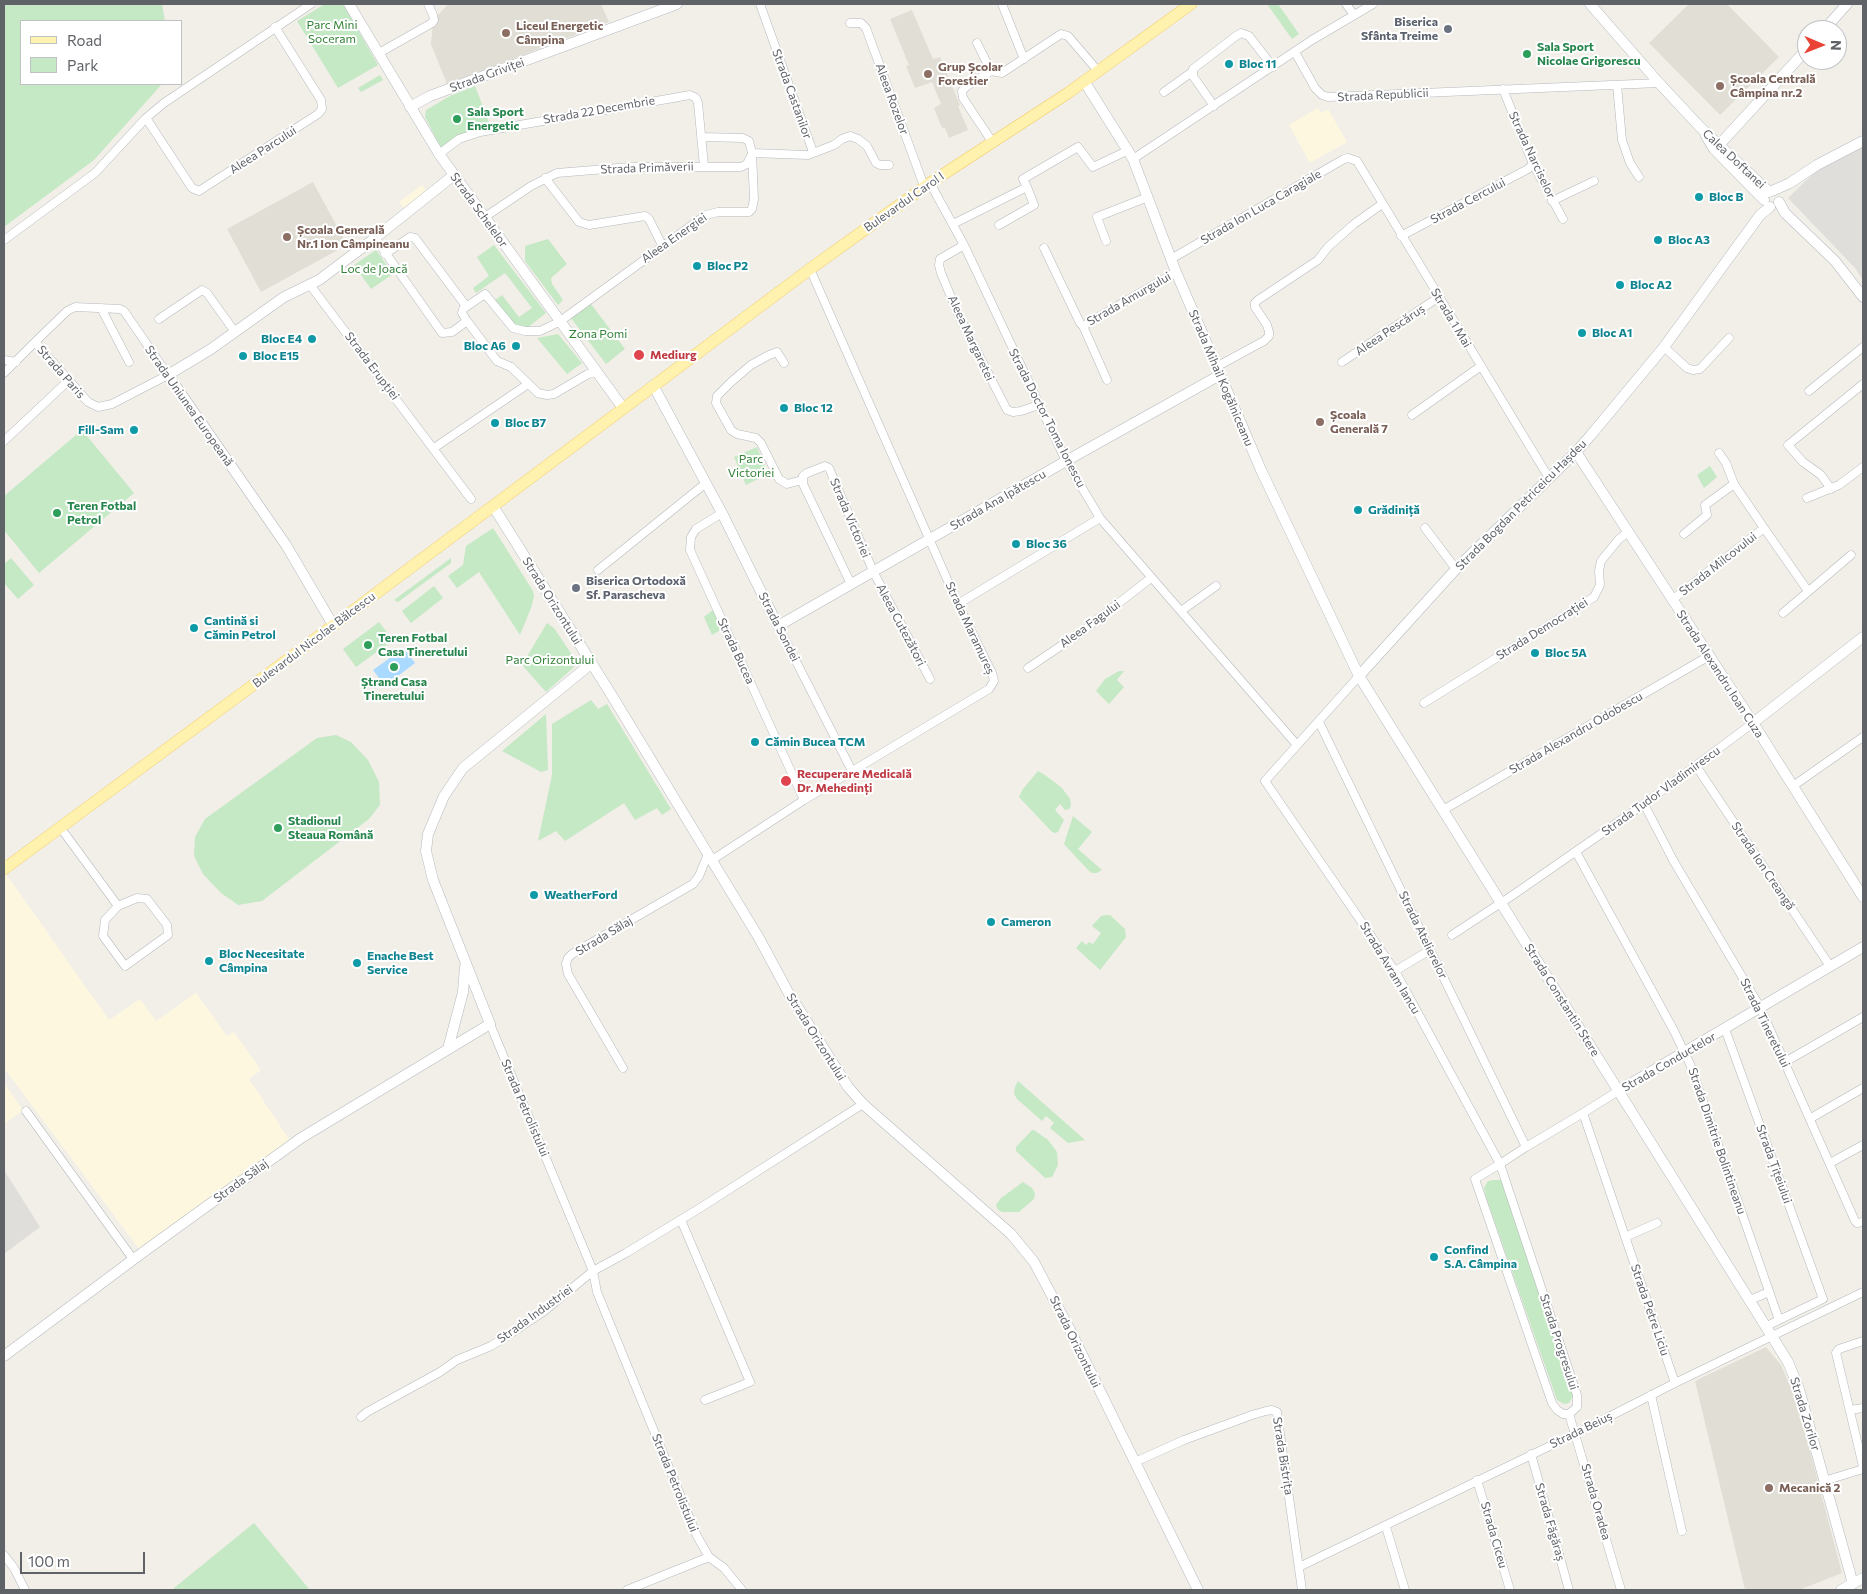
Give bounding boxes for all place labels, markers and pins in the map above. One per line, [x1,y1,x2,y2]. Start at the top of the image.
place label: Biserica Sfânta Treime [1361,15,1438,43]
place label: Liceul Energetic Câmpina [516,19,603,47]
marker: Biserica Sfânta Treime [1442,23,1454,35]
marker: Liceul Energetic Câmpina [500,27,512,39]
place label: Sala Sport Nicolae Grigorescu [1537,40,1641,68]
marker: Sala Sport Nicolae Grigorescu [1521,48,1533,60]
place label: Bloc 11 [1239,57,1276,71]
marker: Bloc 11 [1223,58,1235,70]
place label: Grup Școlar Forestier [938,60,1003,88]
marker: Grup Școlar Forestier [922,68,934,80]
place label: Școala Centrală Câmpina nr.2 [1730,72,1816,100]
marker: Școala Centrală Câmpina nr.2 [1714,80,1726,92]
place label: Sala Sport Energetic [467,105,524,133]
marker: Sala Sport Energetic [451,113,463,125]
place label: Bloc B [1709,190,1743,204]
marker: Bloc B [1693,191,1705,203]
place label: Școala Generală Nr.1 Ion Câmpineanu [297,223,409,251]
marker: Școala Generală Nr.1 Ion Câmpineanu [281,231,293,243]
place label: Bloc A3 [1668,233,1710,247]
marker: Bloc A3 [1652,234,1664,246]
place label: Bloc P2 [707,259,748,273]
marker: Bloc P2 [691,260,703,272]
place label: Bloc A2 [1630,278,1672,292]
marker: Bloc A2 [1614,279,1626,291]
place label: Bloc A1 [1592,326,1633,340]
marker: Bloc A1 [1576,327,1588,339]
place label: Bloc E4 [261,332,302,346]
marker: Bloc E4 [306,333,318,345]
place label: Bloc A6 [464,339,506,353]
marker: Bloc A6 [510,340,522,352]
marker: Mediurg [632,348,646,362]
place label: Mediurg [650,348,697,362]
place label: Bloc E15 [253,349,299,363]
marker: Bloc E15 [237,350,249,362]
place label: Bloc 12 [794,401,833,415]
marker: Bloc 12 [778,402,790,414]
place label: Școala Generală 7 [1330,408,1388,436]
place label: Bloc B7 [505,416,546,430]
marker: Școala Generală 7 [1314,416,1326,428]
marker: Bloc B7 [489,417,501,429]
place label: Fill-Sam [78,423,124,437]
marker: Fill-Sam [128,424,140,436]
place label: Teren Fotbal Petrol [67,499,136,527]
place label: Grădiniță [1368,503,1420,517]
marker: Grădiniță [1352,504,1364,516]
marker: Teren Fotbal Petrol [51,507,63,519]
place label: Bloc 36 [1026,537,1067,551]
marker: Bloc 36 [1010,538,1022,550]
place label: Biserica Ortodoxă Sf. Parascheva [586,574,686,602]
marker: Biserica Ortodoxă Sf. Parascheva [570,582,582,594]
place label: Cantină si Cămin Petrol [204,614,276,642]
marker: Cantină si Cămin Petrol [188,622,200,634]
place label: Teren Fotbal Casa Tineretului [378,631,468,659]
marker: Teren Fotbal Casa Tineretului [362,639,374,651]
place label: Bloc 5A [1545,646,1587,660]
marker: Bloc 5A [1529,647,1541,659]
marker: Ștrand Casa Tineretului [388,661,400,673]
place label: Ștrand Casa Tineretului [361,675,427,703]
place label: Cămin Bucea TCM [765,735,865,749]
marker: Cămin Bucea TCM [749,736,761,748]
place label: Recuperare Medicală Dr. Mehedinți [797,767,912,795]
marker: Recuperare Medicală Dr. Mehedinți [779,774,793,788]
place label: Stadionul Steaua Română [288,814,373,842]
marker: Stadionul Steaua Română [272,822,284,834]
place label: WeatherFord [544,888,617,902]
marker: WeatherFord [528,889,540,901]
place label: Cameron [1001,915,1051,929]
marker: Cameron [985,916,997,928]
place label: Bloc Necesitate Câmpina [219,947,305,975]
place label: Enache Best Service [367,949,434,977]
marker: Bloc Necesitate Câmpina [203,955,215,967]
marker: Enache Best Service [351,957,363,969]
place label: Confind S.A. Câmpina [1444,1243,1517,1271]
marker: Confind S.A. Câmpina [1428,1251,1440,1263]
place label: Mecanică 2 [1779,1481,1840,1495]
marker: Mecanică 2 [1763,1482,1775,1494]

